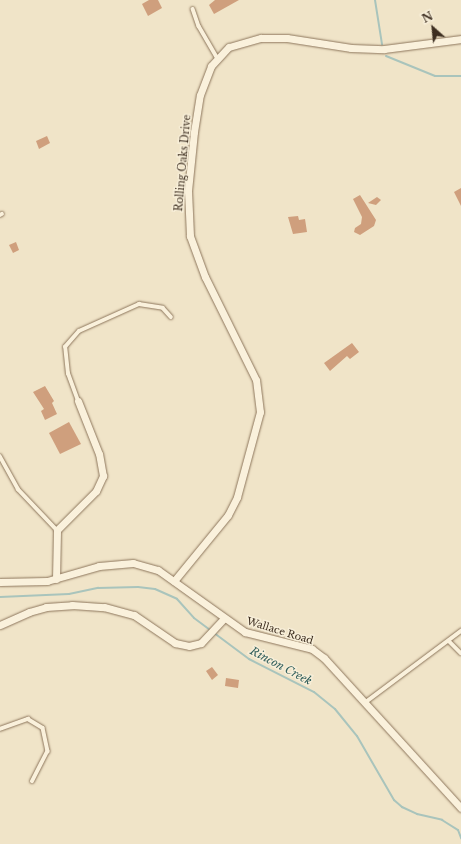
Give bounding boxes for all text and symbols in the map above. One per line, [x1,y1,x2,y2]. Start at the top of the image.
north arrow [413,8,453,48]
text: N [420,9,435,26]
street label: Rolling Oaks Drive [173,114,193,212]
street label: Wallace Road [245,615,315,647]
water label: Rincon Creek [248,644,314,688]

